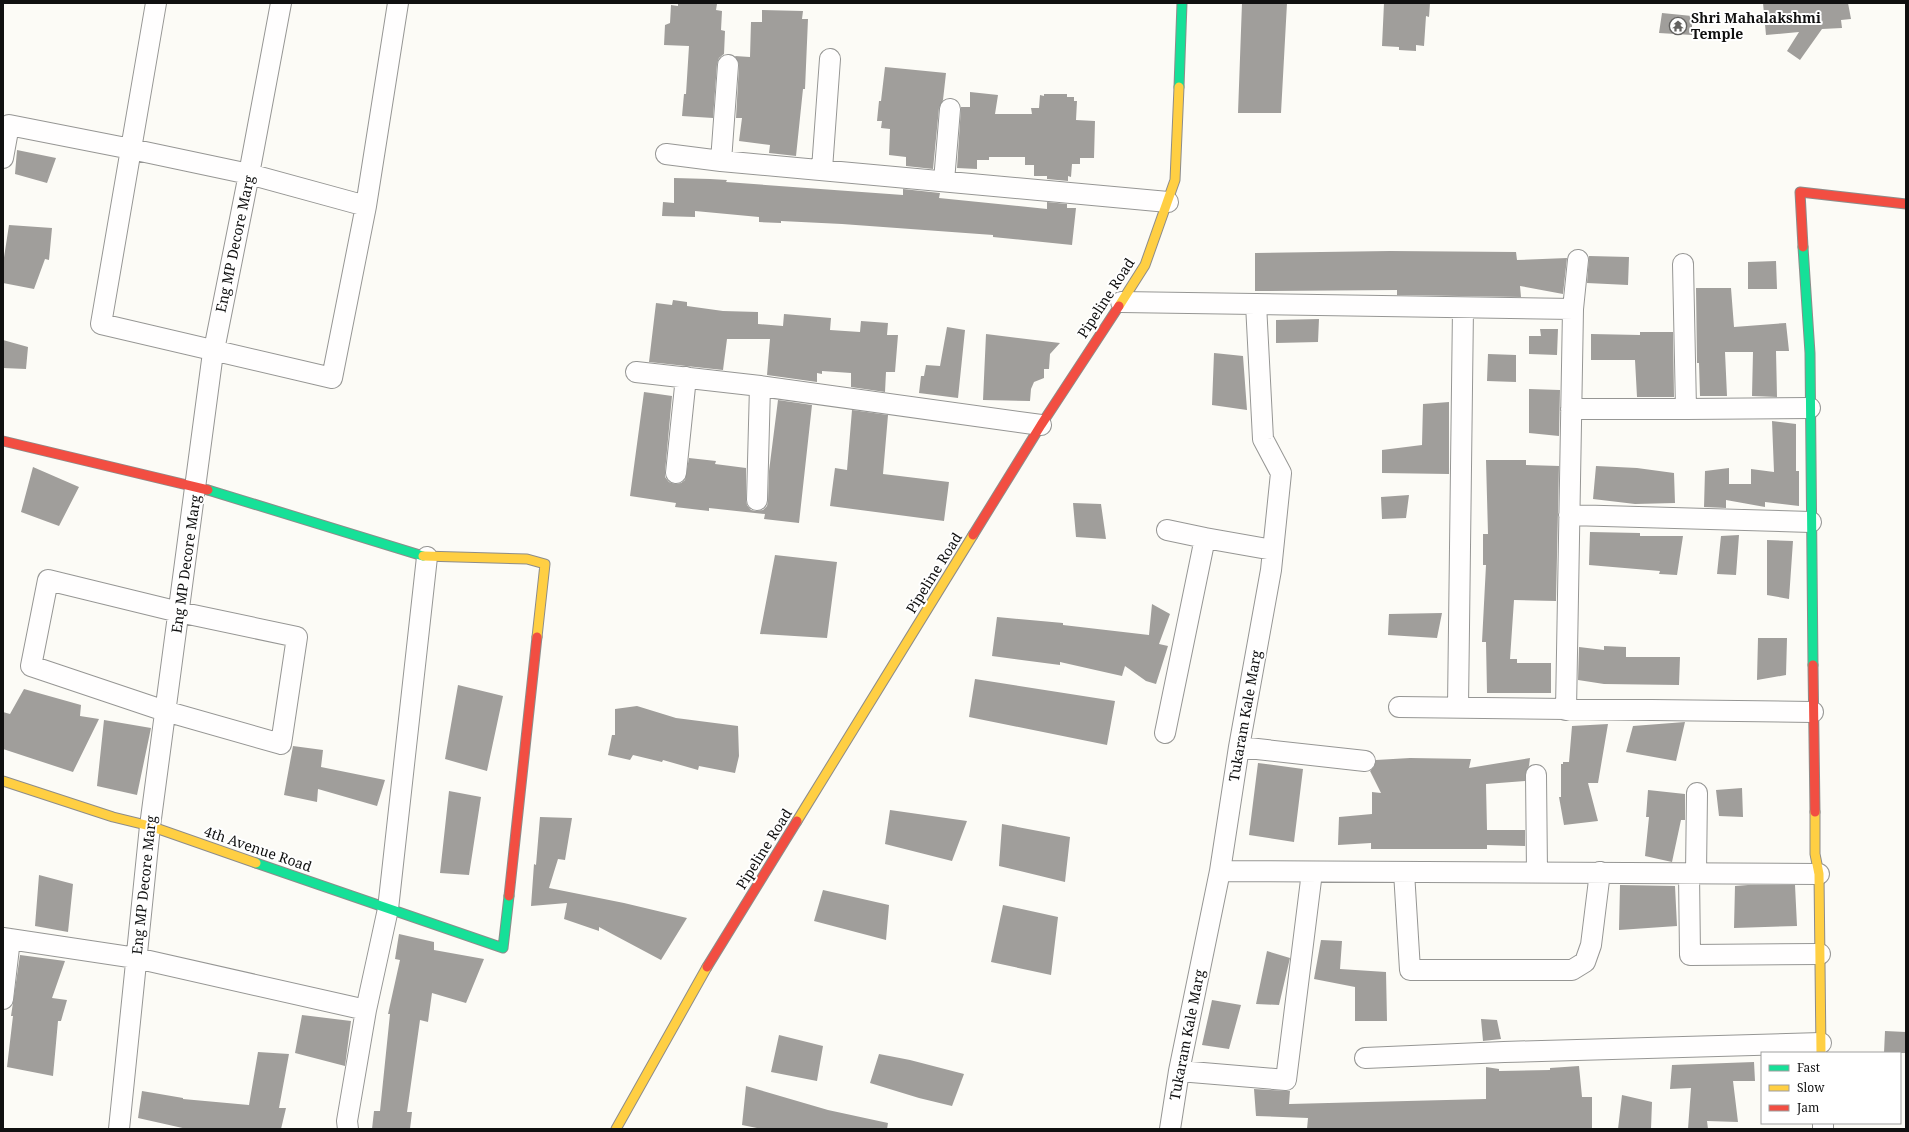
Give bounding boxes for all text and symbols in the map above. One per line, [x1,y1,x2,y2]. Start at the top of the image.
place label: Shri Mahalakshmi Temple [1691,8,1821,43]
temple icon: Shri Mahalakshmi Temple [1668,16,1688,36]
street label: Eng MP Decore Marg [211,173,258,314]
street label: Pipeline Road [1073,254,1139,341]
street label: Eng MP Decore Marg [166,493,205,634]
street label: Pipeline Road [901,528,966,617]
street label: Tukaram Kale Marg [1224,648,1265,783]
street label: Pipeline Road [731,804,796,893]
street label: Eng MP Decore Marg [127,814,160,955]
street label: 4th Avenue Road [202,821,315,876]
street label: Tukaram Kale Marg [1165,967,1209,1102]
legend [1761,1052,1901,1124]
text: Fast [1797,1059,1820,1076]
text: Slow [1797,1079,1825,1096]
text: Jam [1796,1099,1819,1116]

